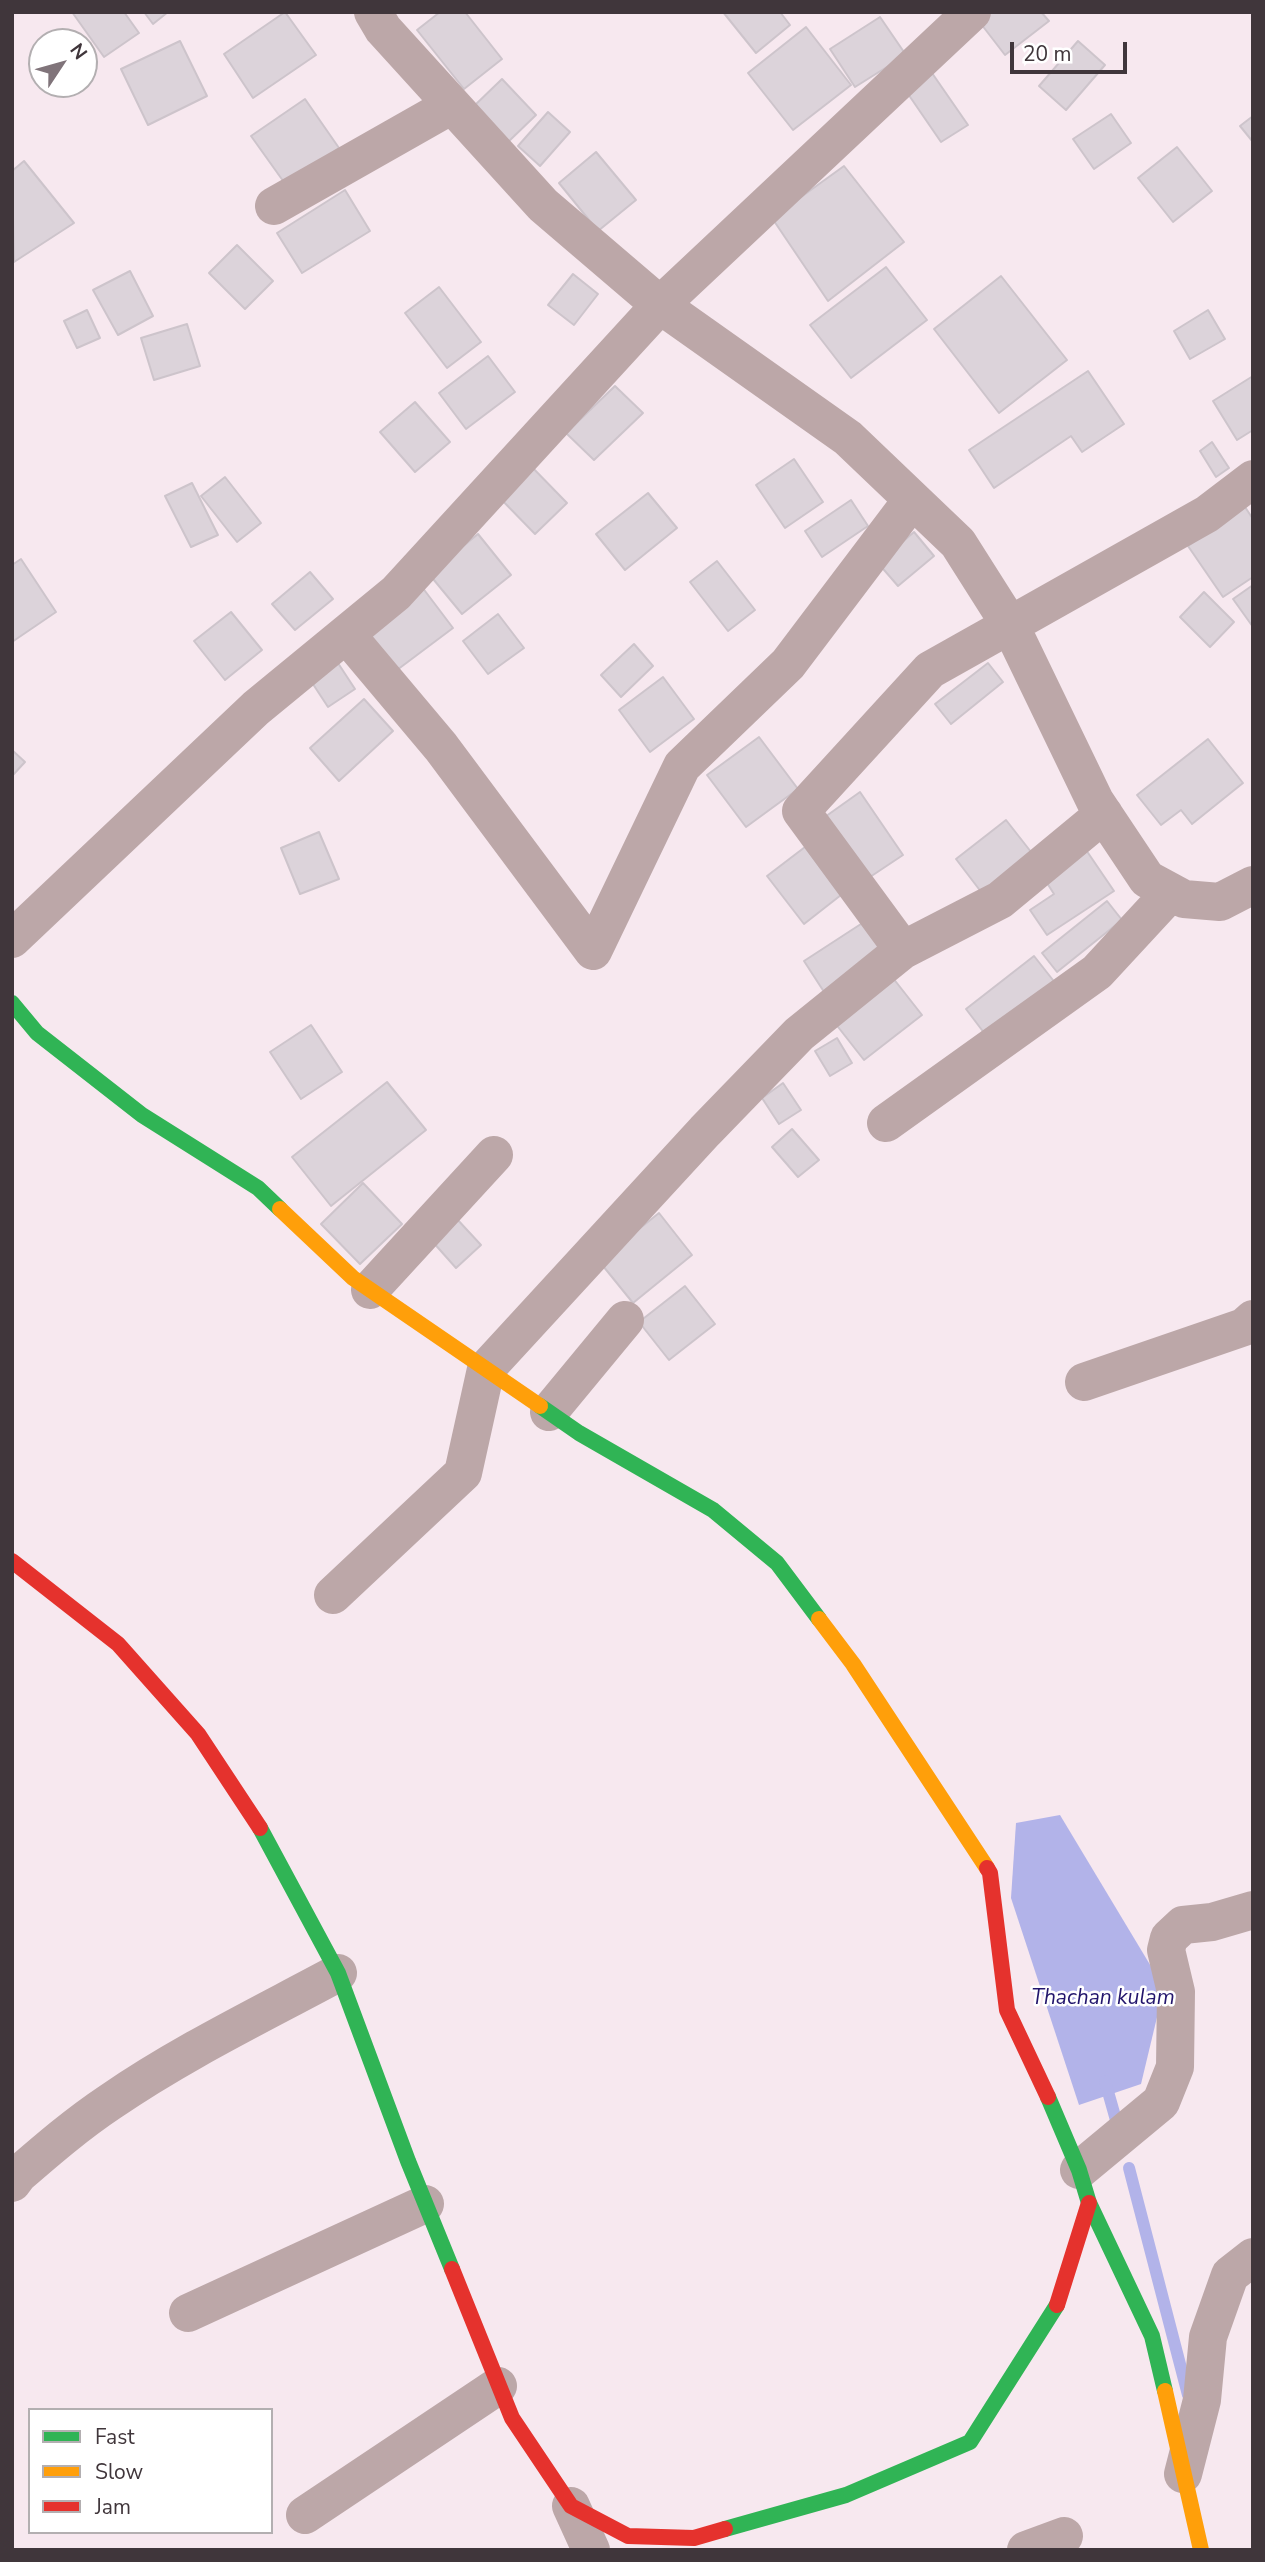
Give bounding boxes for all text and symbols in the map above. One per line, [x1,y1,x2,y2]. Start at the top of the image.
north arrow [28,28,98,98]
scale bar [1013,28,1130,72]
text: N [64,38,93,65]
text: 20 m [1023,40,1072,68]
water label: Thachan kulam [1031,1986,1175,2012]
legend [28,2408,273,2534]
text: Fast [95,2423,135,2451]
text: Slow [95,2458,143,2486]
text: Jam [95,2493,131,2521]

